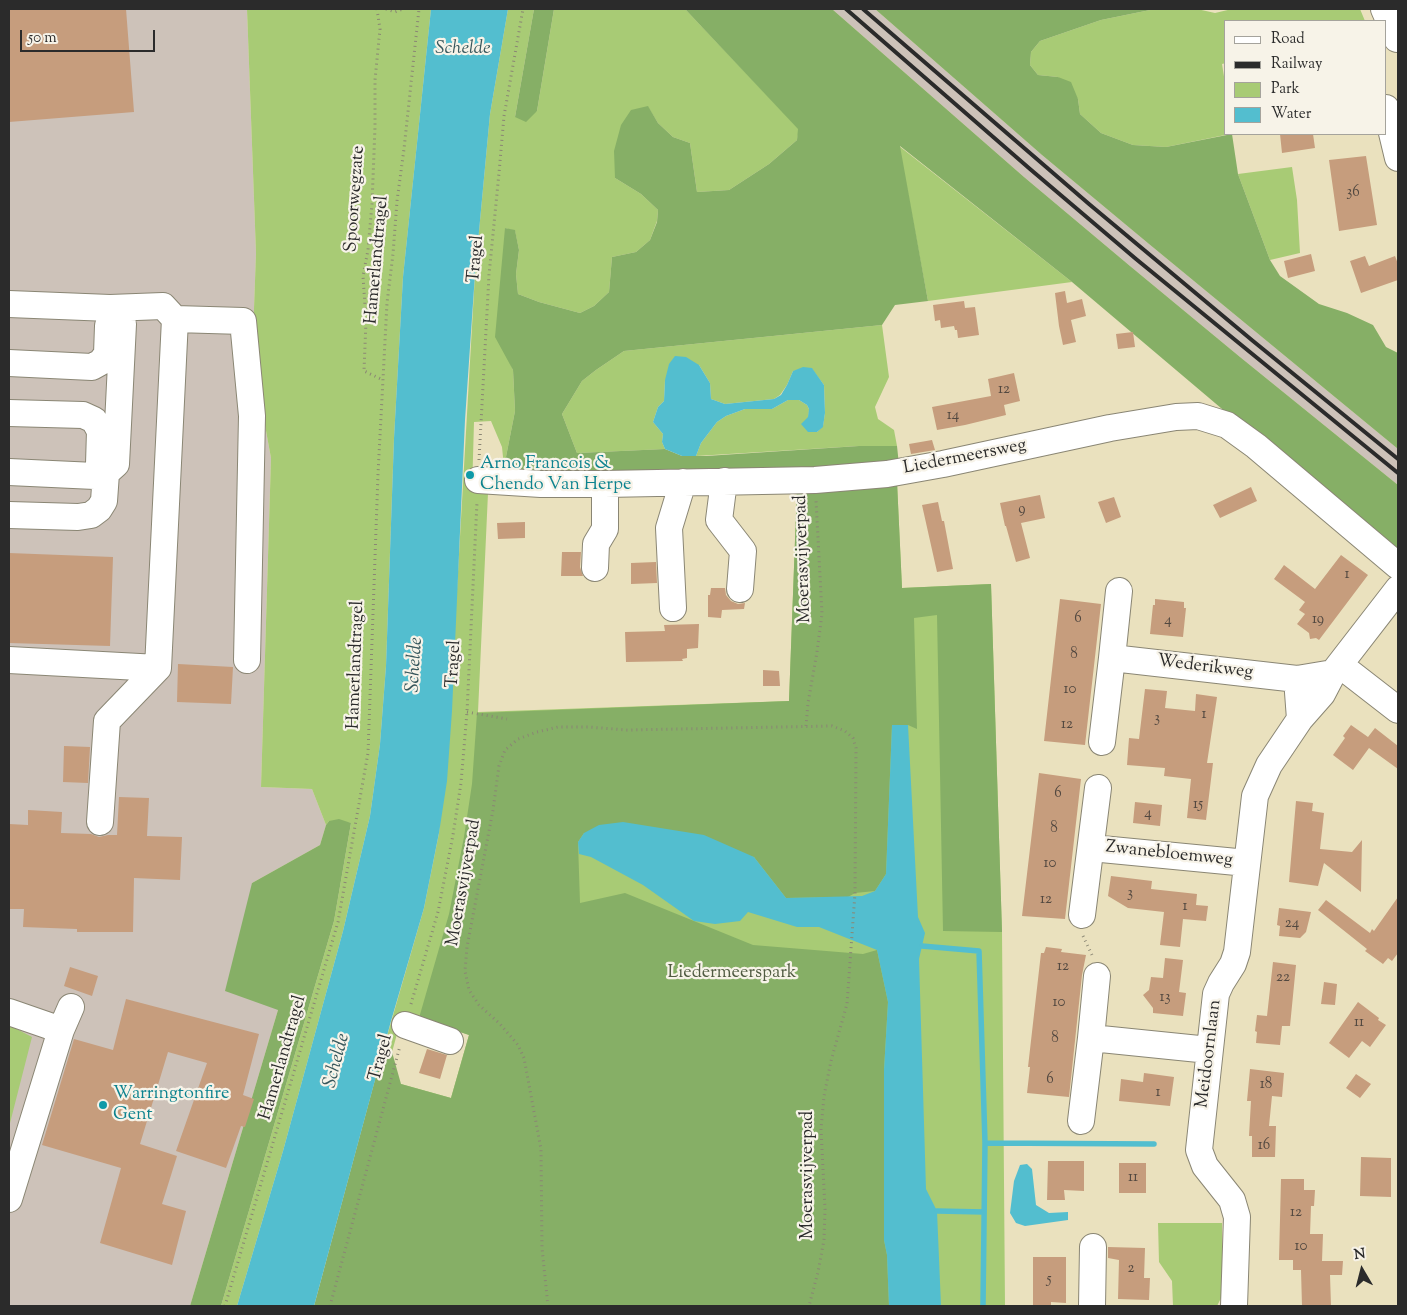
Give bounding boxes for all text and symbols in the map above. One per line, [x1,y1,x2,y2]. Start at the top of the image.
scale bar [22,20,158,52]
legend [1224,20,1387,135]
text: 50 m [28,28,57,49]
text: Road [1271,29,1305,50]
water label: Schelde [435,39,491,61]
text: Railway [1271,54,1322,75]
text: Park [1271,79,1300,100]
text: Water [1271,104,1311,125]
street label: Spoorwegzate [342,145,370,253]
house number: 36 [1346,184,1360,202]
street label: Hamerlandtragel [362,195,394,325]
street label: Tragel [464,234,490,284]
house number: 12 [998,381,1010,399]
house number: 14 [947,407,959,425]
street label: Liedermeersweg [902,435,1028,481]
place label: Arno Francois & Chendo Van Herpe [480,454,631,496]
marker: Arno Francois & Chendo Van Herpe [464,469,476,481]
street label: Moerasvijverpad [791,494,817,624]
house number: 9 [1018,501,1026,519]
house number: 1 [1344,566,1350,584]
street label: Hamerlandtragel [344,600,370,730]
house number: 6 [1074,610,1082,628]
house number: 19 [1312,611,1324,629]
house number: 4 [1164,612,1172,630]
water label: Schelde [403,637,429,693]
street label: Tragel [443,640,467,688]
house number: 8 [1070,646,1078,664]
street label: Wederikweg [1156,651,1254,685]
house number: 10 [1064,681,1076,699]
house number: 1 [1201,706,1207,724]
house number: 3 [1154,710,1160,728]
house number: 12 [1061,716,1073,734]
house number: 6 [1054,785,1062,803]
house number: 15 [1193,796,1203,814]
house number: 4 [1144,805,1152,823]
street label: Moerasvijverpad [443,818,487,948]
house number: 8 [1050,820,1058,838]
street label: Zwanebloemweg [1104,838,1234,872]
house number: 10 [1044,855,1056,873]
house number: 3 [1127,885,1133,903]
house number: 12 [1040,891,1052,909]
house number: 1 [1182,898,1188,916]
house number: 24 [1285,915,1299,933]
house number: 12 [1057,958,1069,976]
park label: Liedermeerspark [667,963,797,985]
house number: 22 [1276,969,1290,987]
house number: 13 [1159,989,1171,1007]
street label: Hamerlandtragel [256,993,312,1123]
house number: 10 [1053,994,1065,1012]
street label: Meidoornlaan [1193,999,1227,1109]
house number: 11 [1354,1014,1364,1032]
house number: 8 [1051,1030,1059,1048]
water label: Schelde [320,1031,356,1091]
street label: Tragel [365,1032,399,1084]
house number: 6 [1046,1071,1054,1089]
house number: 18 [1260,1076,1272,1094]
place label: Warringtonfire Gent [113,1084,229,1126]
house number: 1 [1155,1084,1161,1102]
marker: Warringtonfire Gent [97,1099,109,1111]
street label: Moerasvijverpad [798,1111,820,1239]
house number: 16 [1258,1137,1270,1155]
house number: 11 [1128,1169,1138,1187]
house number: 12 [1290,1204,1302,1222]
house number: 10 [1295,1238,1307,1256]
text: N [1353,1244,1367,1266]
north arrow [1337,1245,1387,1295]
house number: 2 [1127,1260,1135,1278]
house number: 5 [1046,1271,1052,1289]

